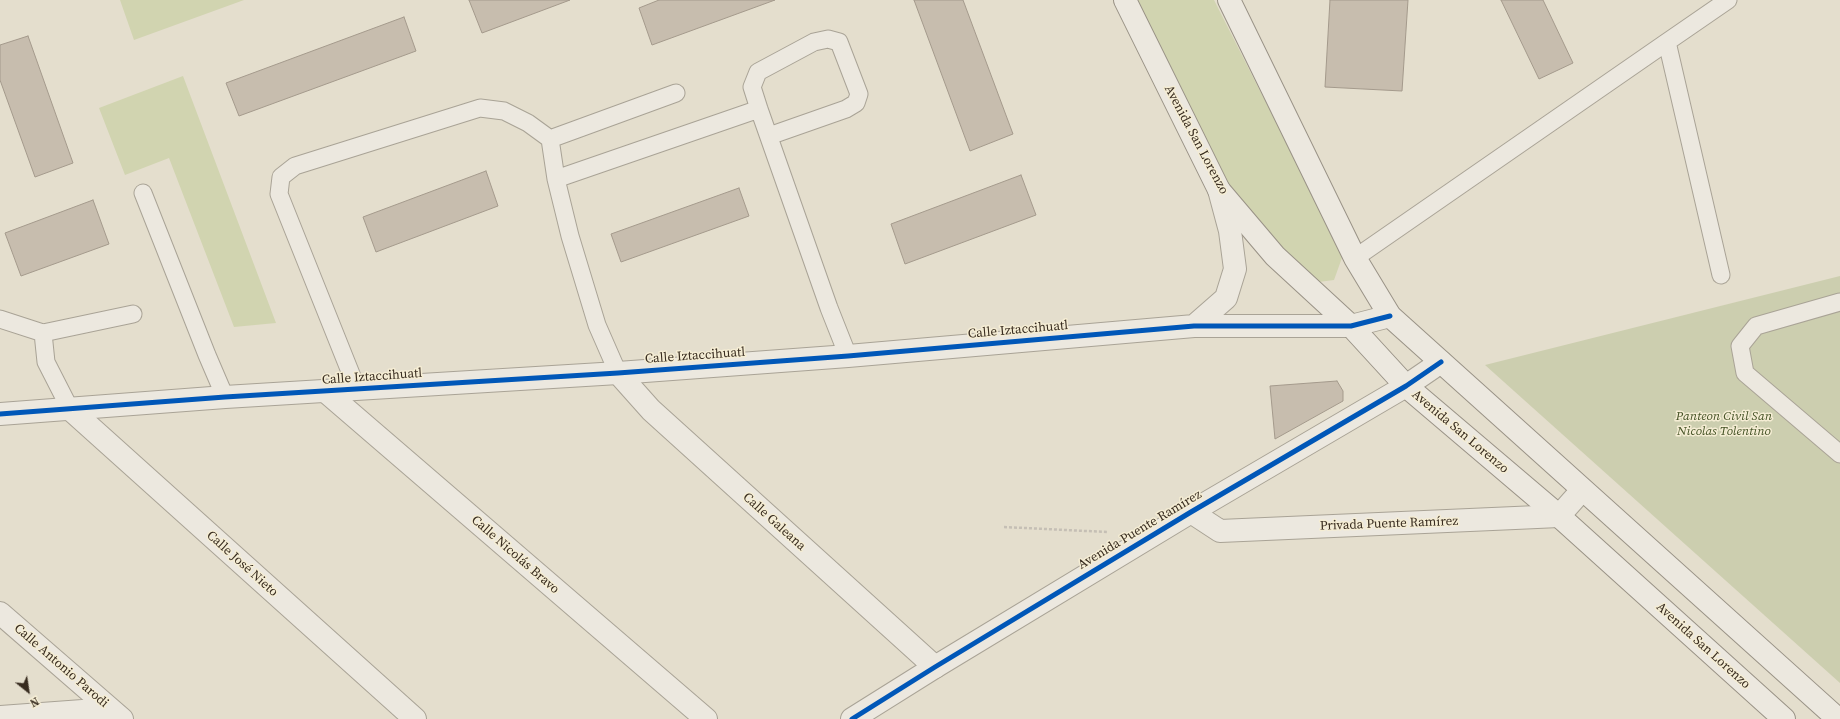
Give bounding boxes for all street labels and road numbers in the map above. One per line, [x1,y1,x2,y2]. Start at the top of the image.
street label: Avenida San Lorenzo [1161,83,1231,197]
street label: Calle Iztaccihuatl [967,318,1069,342]
street label: Calle Iztaccihuatl [644,345,746,367]
street label: Calle Iztaccihuatl [321,366,423,388]
street label: Avenida San Lorenzo [1408,387,1512,477]
street label: Avenida Puente Ramírez [1075,487,1205,573]
street label: Calle Galeana [739,490,809,554]
street label: Calle Nicolás Bravo [468,513,562,597]
street label: Privada Puente Ramírez [1320,514,1458,534]
street label: Calle José Nieto [203,528,281,600]
street label: Avenida San Lorenzo [1653,600,1753,692]
street label: Calle Antonio Parodi [11,621,111,711]

